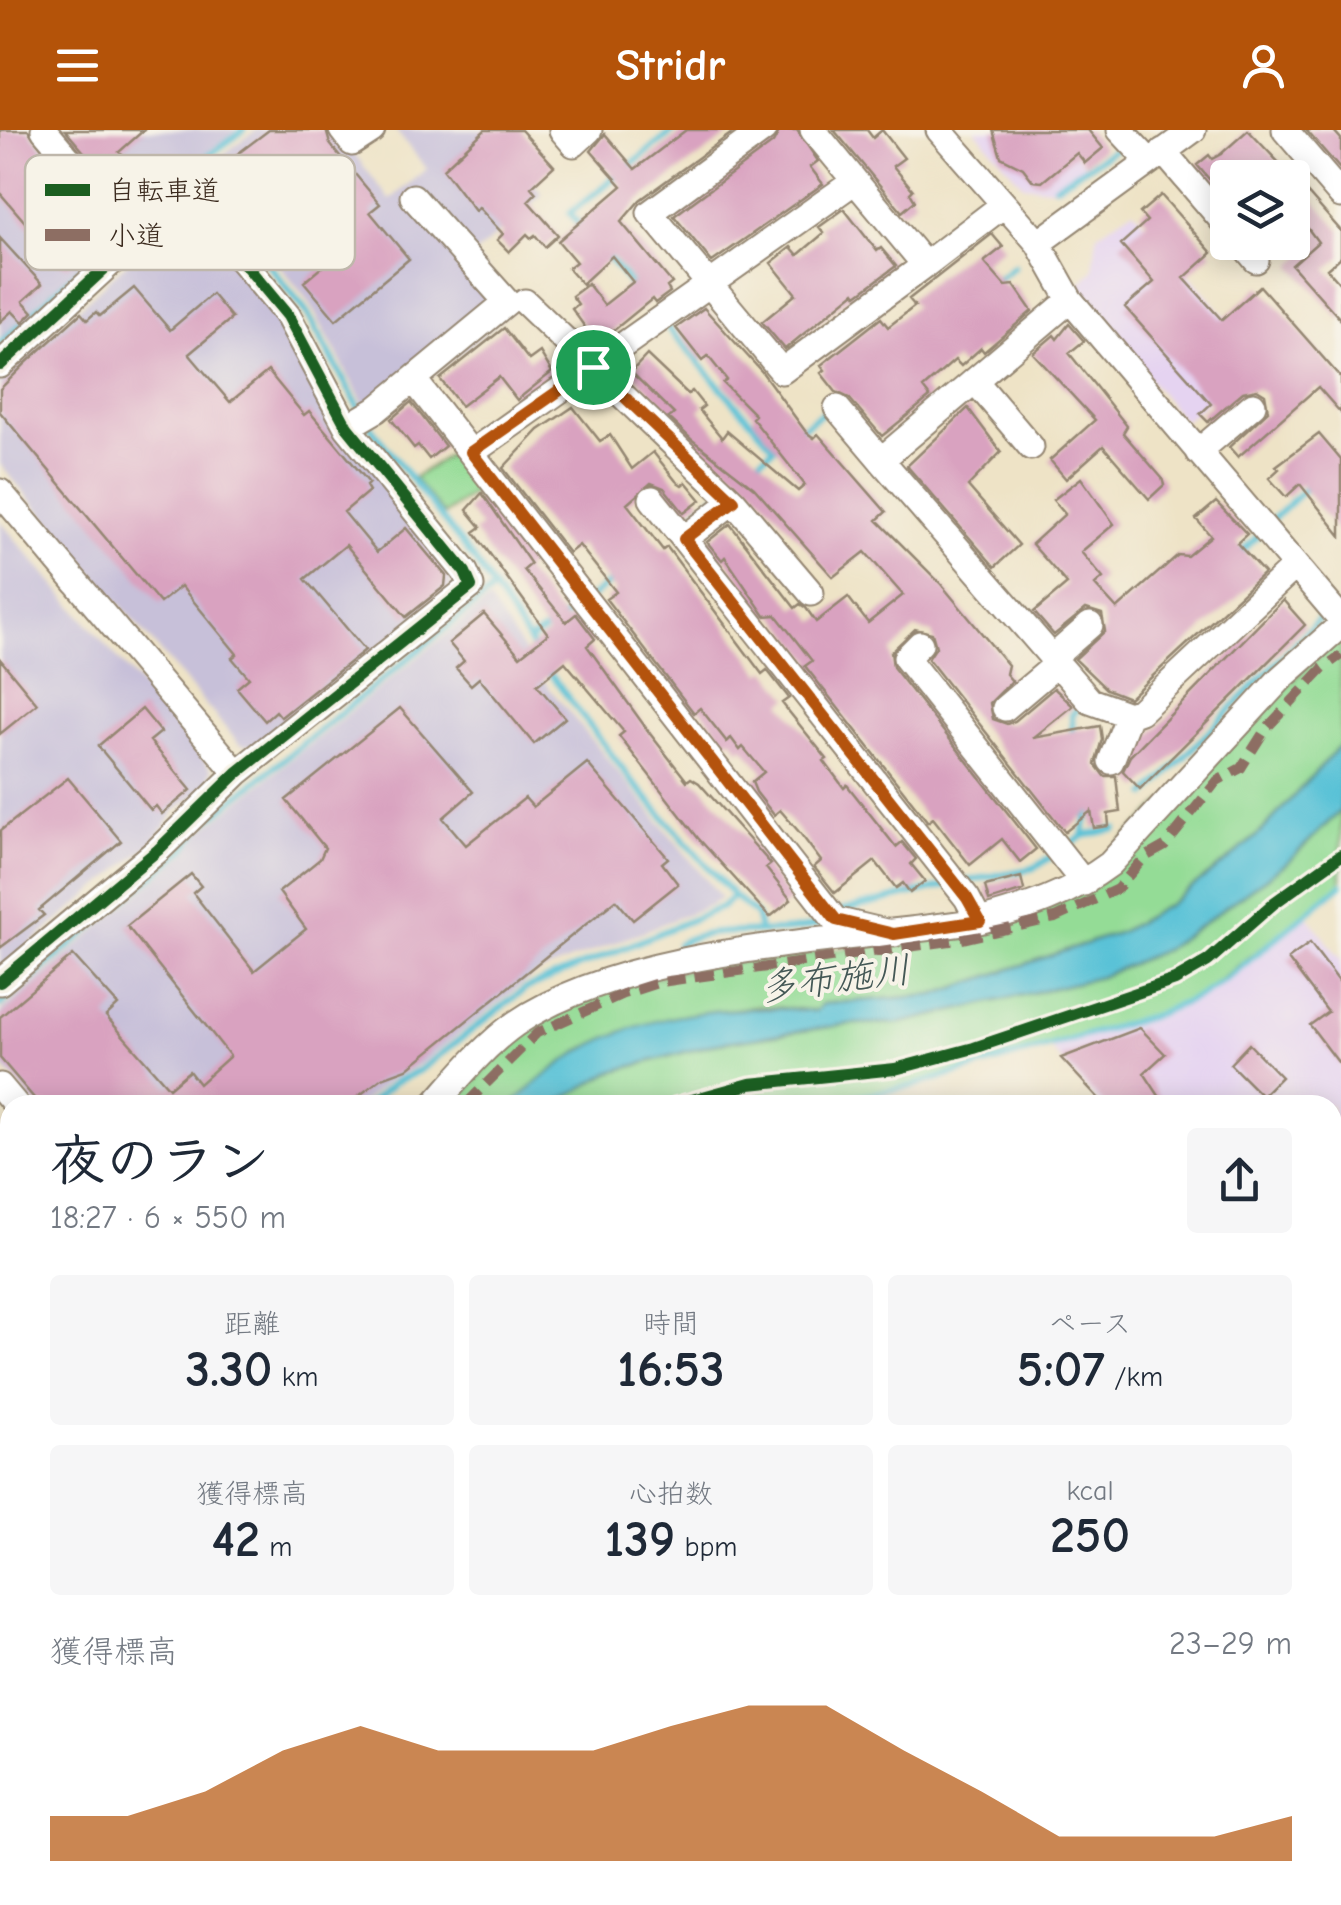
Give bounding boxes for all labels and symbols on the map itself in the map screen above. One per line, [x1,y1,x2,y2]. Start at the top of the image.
legend [25,155,355,270]
text: 自転車道 [108,175,220,207]
text: 小道 [108,220,164,252]
pin [551,325,636,410]
water label: 多布施川 [757,948,913,1010]

